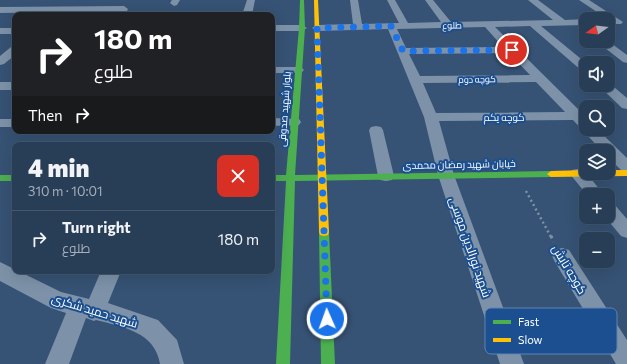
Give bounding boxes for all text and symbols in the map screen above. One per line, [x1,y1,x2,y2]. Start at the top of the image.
north arrow [579,12,615,48]
map controls [579,12,615,268]
street label: طلوع [442,19,462,32]
text: 180 m [94,21,172,55]
icon: right [28,28,80,80]
pin [495,33,529,67]
icon: arrive [501,39,523,61]
button: sound [579,56,615,92]
text: طلوع [94,60,133,82]
street label: بلوار شهید صدوقی [275,71,294,147]
street label: کوچه دوم [458,73,496,86]
button: search [579,100,615,136]
icon: right [71,104,93,126]
text: Then [28,106,63,124]
street label: کوچه یکم [483,111,525,125]
button: layers [579,144,615,180]
text: 4 min [28,153,89,182]
button: close [217,155,259,197]
street label: خیابان شهید رمضان محمدی [402,157,516,172]
text: 310 m · 10:01 [28,183,102,199]
button: + [579,188,615,224]
street label: شهید نورالدین موسی [446,195,495,299]
text: Turn right [62,218,131,236]
icon: right [28,228,50,250]
text: 180 m [218,230,259,248]
button: − [579,232,615,268]
text: طلوع [62,240,90,256]
street label: کوچه تابش [547,242,590,298]
street label: شهید حمید شکری [50,290,140,331]
position arrow [306,298,348,340]
legend [485,308,617,354]
text: Fast [518,315,540,328]
text: Slow [518,333,543,346]

